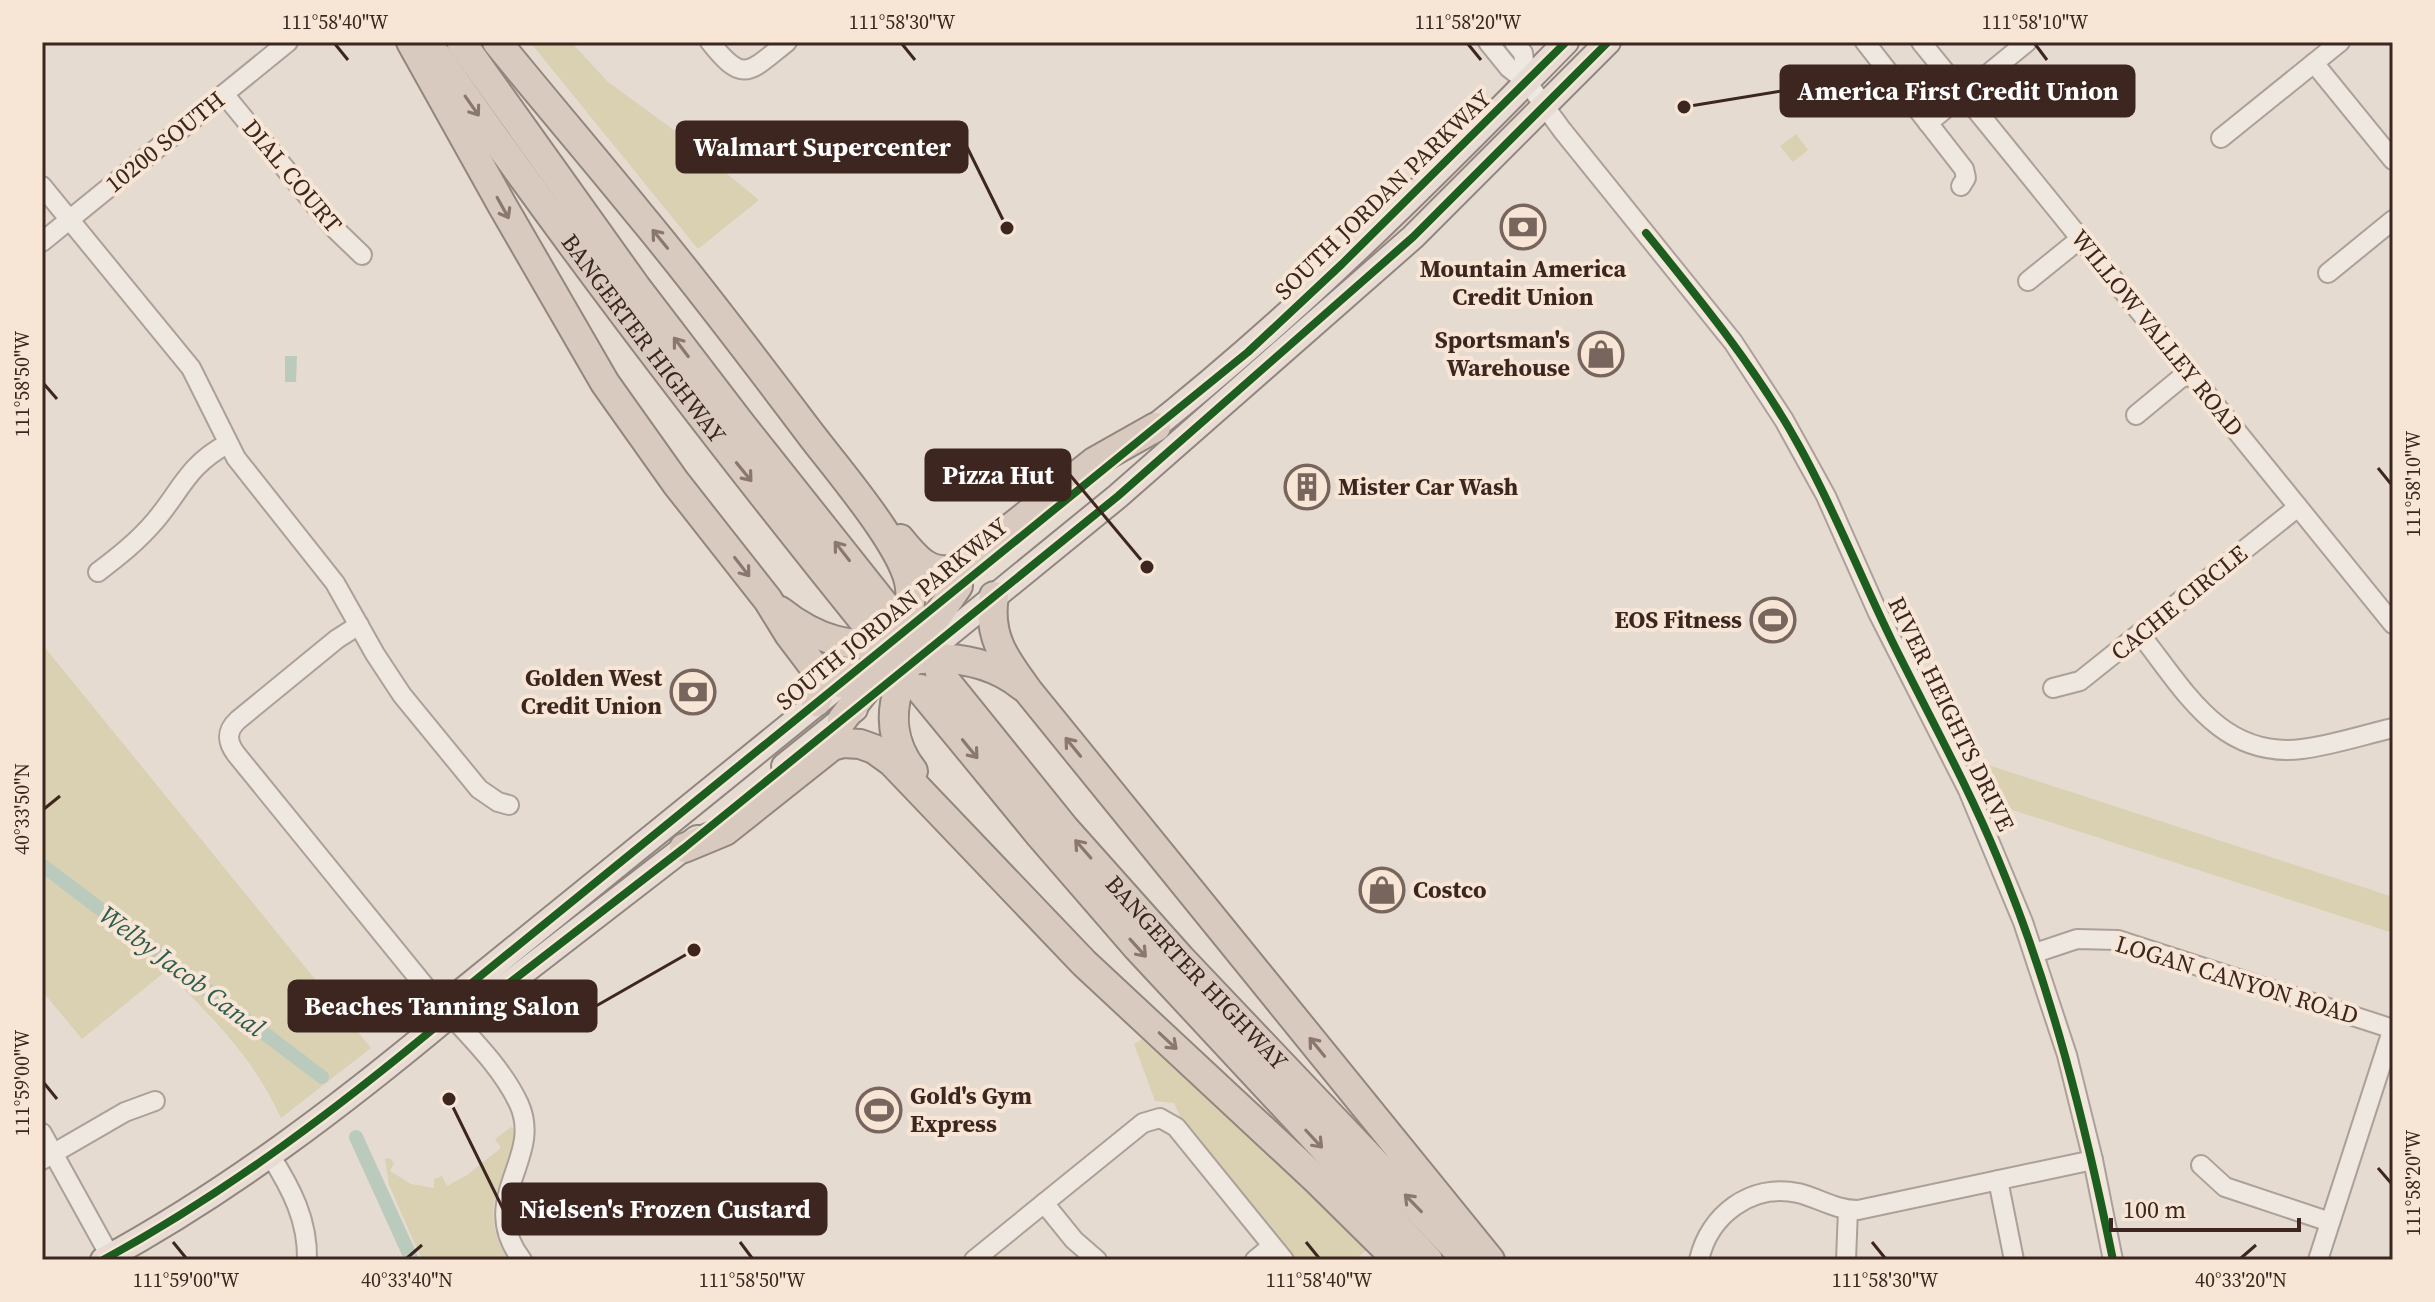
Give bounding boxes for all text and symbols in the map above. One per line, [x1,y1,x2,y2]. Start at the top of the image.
text: 111°58'40"W [282,8,389,36]
text: 111°58'30"W [849,8,956,36]
text: 111°58'20"W [1415,8,1522,36]
text: 111°58'10"W [1982,8,2089,36]
callout: America First Credit Union [1781,66,2134,116]
text: America First Credit Union [1797,73,2119,109]
street label: SOUTH JORDAN PARKWAY [1267,82,1498,307]
street label: 10200 SOUTH [98,83,231,200]
one-way arrow [464,95,480,117]
street label: DIAL COURT [235,112,350,240]
callout: Walmart Supercenter [677,122,967,172]
text: Walmart Supercenter [693,129,952,165]
one-way arrow [496,196,512,219]
bank icon: Mountain America Credit Union [1499,203,1547,251]
street label: WILLOW VALLEY ROAD [2063,222,2251,443]
street label: BANGERTER HIGHWAY [554,227,734,450]
one-way arrow [651,229,669,250]
place label: Mountain America Credit Union [1420,252,1627,313]
place label: Sportsman's Warehouse [1435,323,1570,384]
text: 111°58'50"W [8,330,36,437]
shop icon: Sportsman's Warehouse [1577,330,1625,378]
one-way arrow [673,336,690,358]
text: 111°58'10"W [2399,430,2427,537]
callout: Pizza Hut [926,450,1070,500]
text: Pizza Hut [942,457,1055,493]
one-way arrow [735,461,752,482]
building icon: Mister Car Wash [1283,463,1331,511]
place label: Mister Car Wash [1338,470,1518,503]
street label: SOUTH JORDAN PARKWAY [769,510,1015,718]
street label: CACHE CIRCLE [2103,537,2254,668]
one-way arrow [833,541,850,562]
one-way arrow [733,556,750,577]
street label: RIVER HEIGHTS DRIVE [1880,591,2023,837]
sports icon: EOS Fitness [1749,596,1797,644]
place label: EOS Fitness [1614,603,1742,636]
place label: Golden West Credit Union [521,661,662,722]
bank icon: Golden West Credit Union [669,668,717,716]
one-way arrow [1065,737,1082,758]
one-way arrow [961,739,979,759]
text: 40°33'50"N [8,763,36,855]
one-way arrow [1075,840,1093,860]
shop icon: Costco [1358,866,1406,914]
street label: BANGERTER HIGHWAY [1098,868,1295,1077]
place label: Costco [1413,873,1487,906]
water label: Welby Jacob Canal [92,897,273,1046]
street label: LOGAN CANYON ROAD [2112,927,2363,1032]
one-way arrow [1129,937,1147,957]
callout: Beaches Tanning Salon [289,981,596,1031]
text: Beaches Tanning Salon [304,988,580,1024]
text: 111°59'00"W [8,1029,36,1136]
one-way arrow [1158,1032,1178,1051]
one-way arrow [1308,1037,1326,1058]
place label: Gold's Gym Express [910,1079,1032,1140]
sports icon: Gold's Gym Express [855,1086,903,1134]
one-way arrow [1305,1129,1324,1149]
text: 111°58'20"W [2399,1129,2427,1236]
scale bar [2111,1182,2299,1232]
callout: Nielsen's Frozen Custard [503,1184,826,1234]
text: Nielsen's Frozen Custard [519,1191,811,1227]
text: 100 m [2123,1193,2186,1226]
one-way arrow [1405,1194,1423,1214]
text: 111°59'00"W [133,1266,240,1294]
text: 40°33'40"N [361,1266,453,1294]
text: 111°58'50"W [699,1266,806,1294]
text: 111°58'40"W [1266,1266,1373,1294]
text: 111°58'30"W [1832,1266,1939,1294]
text: 40°33'20"N [2195,1266,2287,1294]

